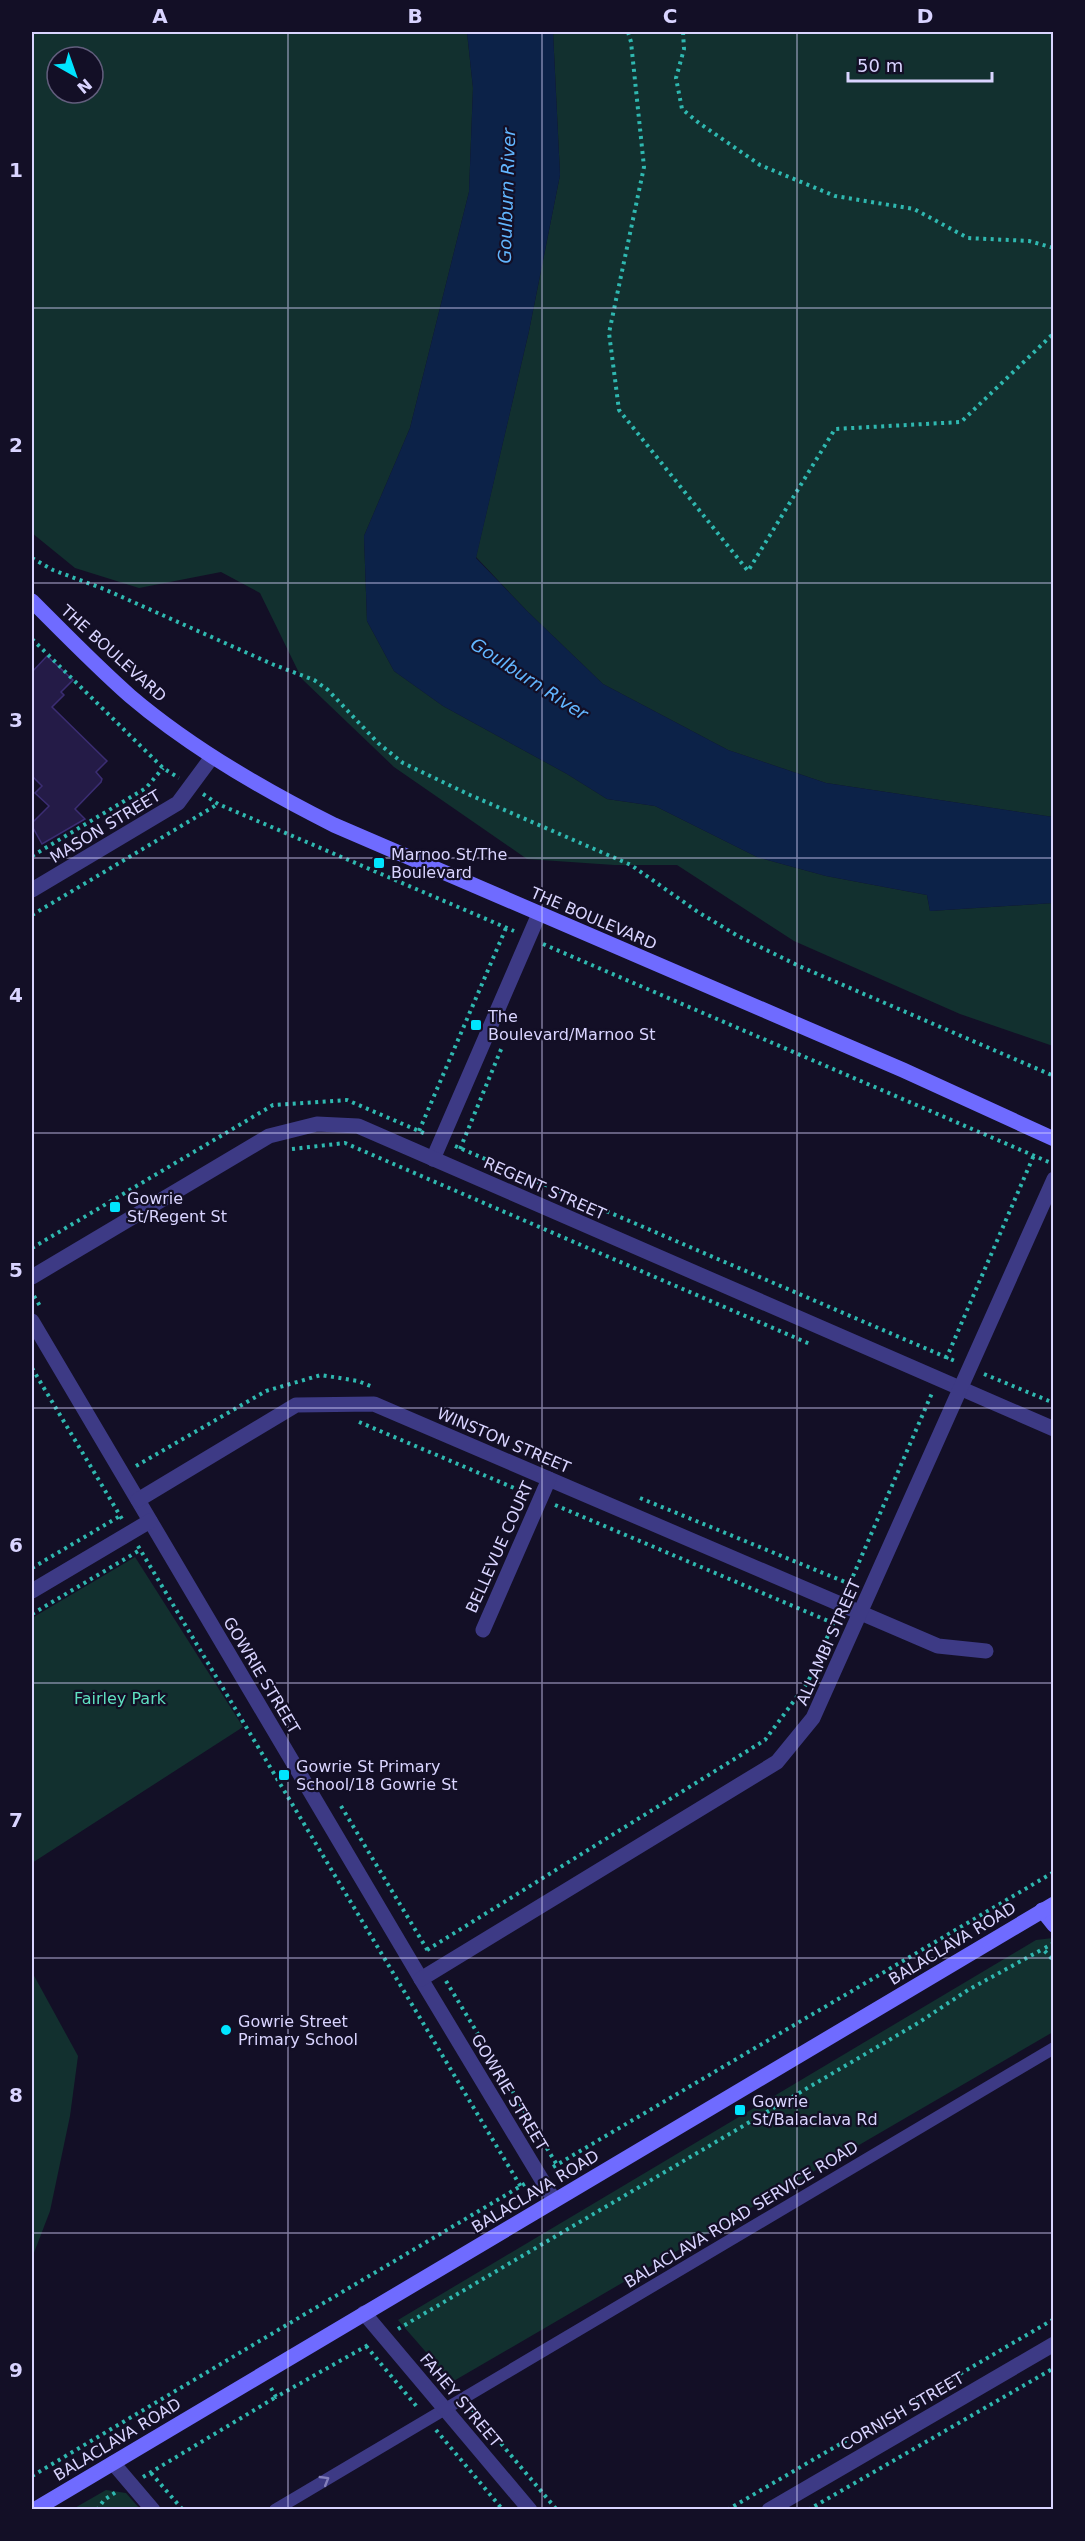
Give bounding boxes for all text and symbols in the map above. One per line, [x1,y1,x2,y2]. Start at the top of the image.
text: A [152,4,168,28]
text: B [407,4,423,28]
text: C [663,4,677,28]
text: D [917,4,933,28]
north arrow [45,45,105,105]
scale bar [848,45,992,83]
text: 50 m [857,55,903,76]
text: N [73,75,96,98]
water label: Goulburn River [494,126,519,264]
text: 1 [9,158,23,182]
text: 2 [9,433,23,457]
street label: THE BOULEVARD [56,600,170,706]
water label: Goulburn River [467,633,593,725]
text: 3 [9,708,23,732]
street label: MASON STREET [47,786,164,867]
place label: Marnoo St/The Boulevard [391,845,507,882]
marker: Marnoo St/The Boulevard [372,856,386,870]
street label: THE BOULEVARD [527,883,660,954]
text: 4 [9,983,23,1007]
place label: The Boulevard/Marnoo St [487,1007,655,1044]
marker: The Boulevard/Marnoo St [469,1018,483,1032]
street label: REGENT STREET [481,1153,609,1224]
place label: Gowrie St/Regent St [127,1189,227,1226]
marker: Gowrie St/Regent St [108,1200,122,1214]
text: 5 [9,1258,23,1282]
street label: WINSTON STREET [434,1404,574,1477]
street label: BELLEVUE COURT [462,1478,537,1616]
text: 6 [9,1533,23,1557]
street label: ALLAMBI STREET [792,1576,865,1708]
street label: GOWRIE STREET [219,1613,304,1737]
park label: Fairley Park [74,1689,167,1708]
place label: Gowrie St Primary School/18 Gowrie St [296,1757,458,1794]
marker: Gowrie St Primary School/18 Gowrie St [277,1768,291,1782]
text: 7 [9,1808,23,1832]
street label: BALACLAVA ROAD [885,1898,1019,1989]
place label: Gowrie Street Primary School [238,2012,358,2049]
marker: Gowrie Street Primary School [219,2023,233,2037]
street label: GOWRIE STREET [467,2030,552,2154]
text: 8 [9,2083,23,2107]
place label: Gowrie St/Balaclava Rd [752,2092,878,2129]
marker: Gowrie St/Balaclava Rd [733,2103,747,2117]
street label: BALACLAVA ROAD SERVICE ROAD [621,2137,862,2292]
street label: BALACLAVA ROAD [468,2146,602,2237]
street label: FAHEY STREET [416,2350,506,2451]
text: 9 [9,2358,23,2382]
street label: CORNISH STREET [837,2368,968,2455]
street label: BALACLAVA ROAD [50,2394,184,2485]
one-way arrow [319,2475,329,2487]

